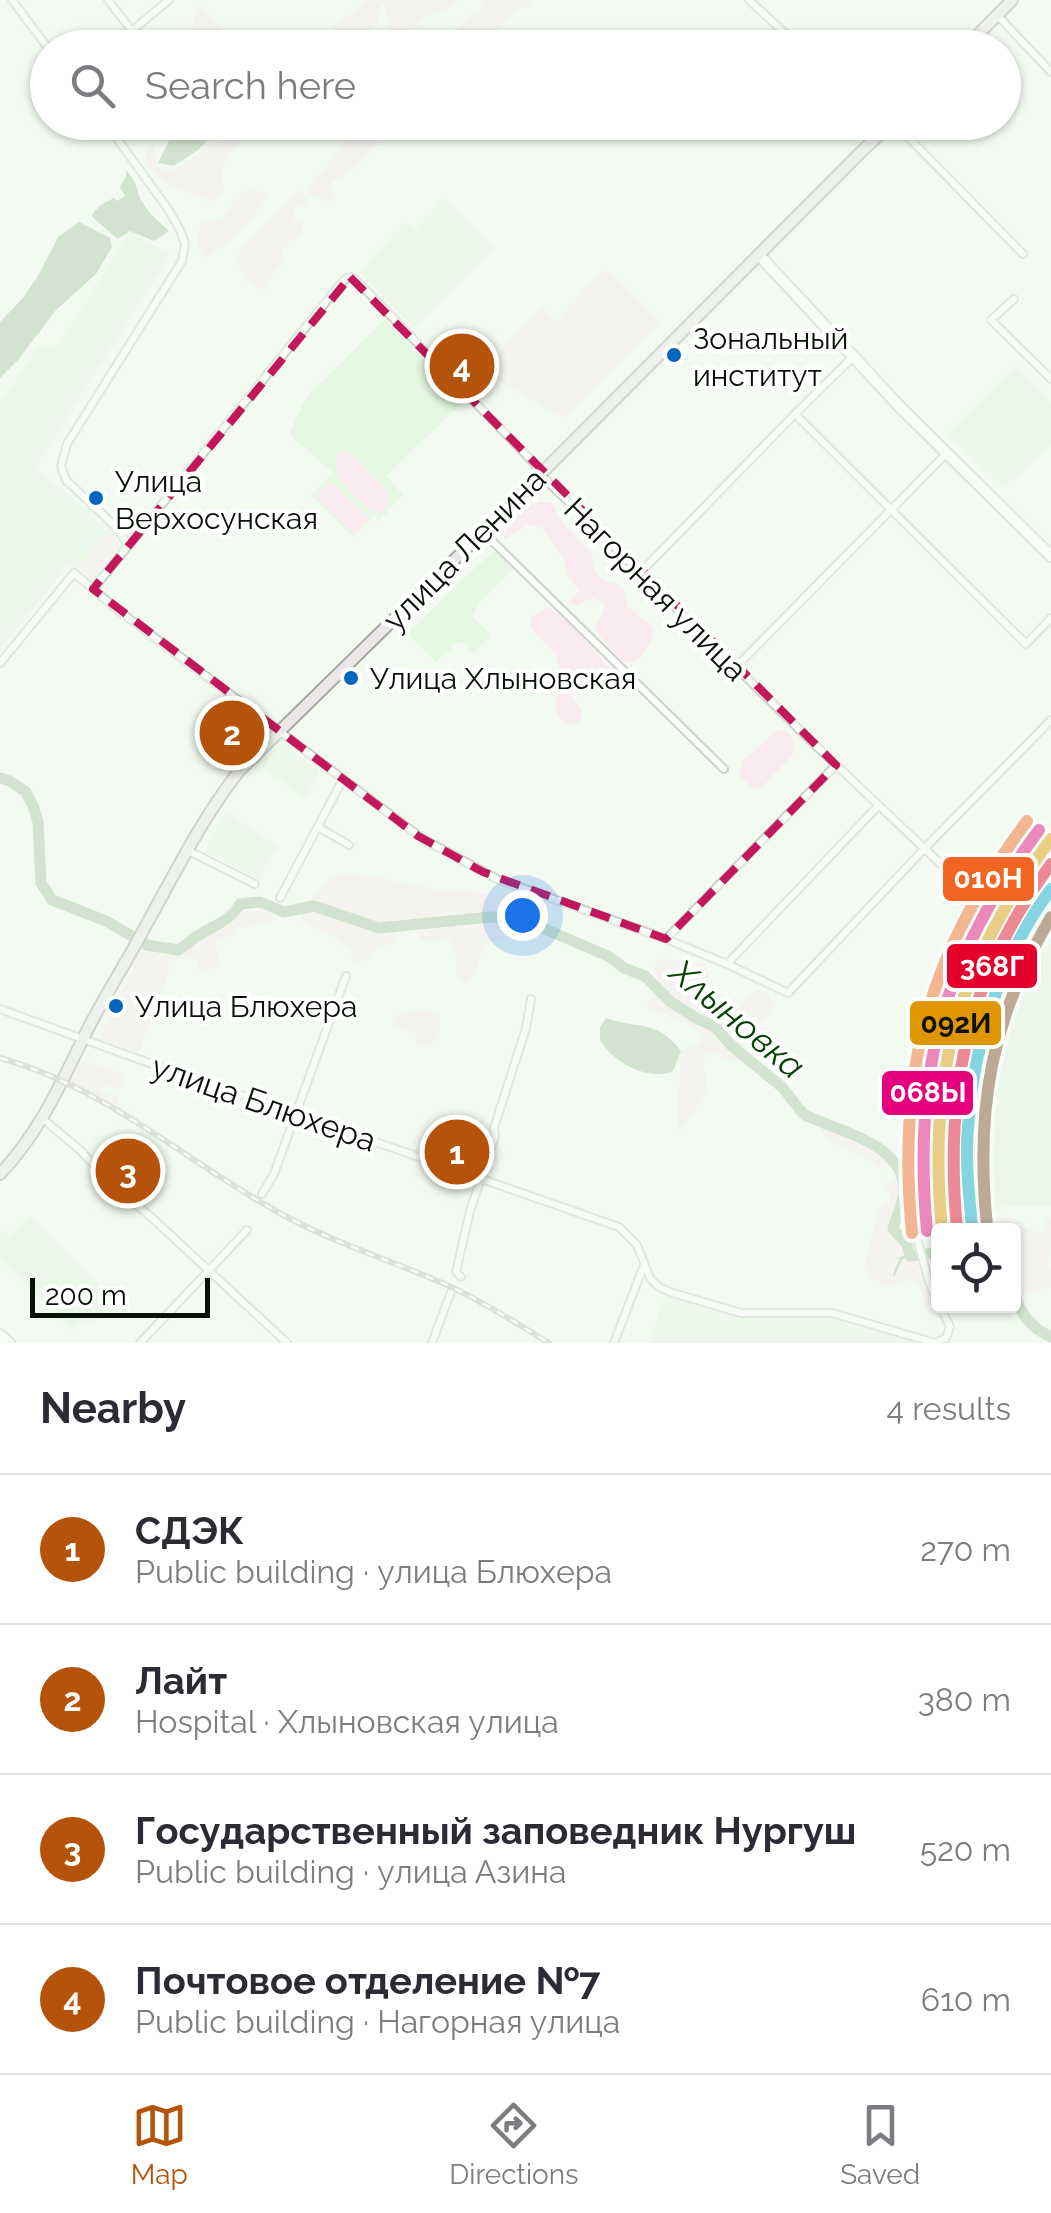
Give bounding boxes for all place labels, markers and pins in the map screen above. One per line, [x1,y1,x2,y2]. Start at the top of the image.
place label: Зональный институт [693,321,848,393]
pin: 4 [430,328,494,404]
marker: Зональный институт [664,345,684,365]
place label: Улица Верхосунская [115,464,318,536]
marker: Улица Верхосунская [86,488,106,508]
place label: Улица Хлыновская [370,661,636,696]
marker: Улица Хлыновская [341,668,361,688]
pin: 2 [200,696,264,770]
place label: Улица Блюхера [135,989,357,1024]
marker: Улица Блюхера [106,996,126,1016]
pin: 1 [424,1114,490,1190]
pin: 3 [96,1134,160,1208]

